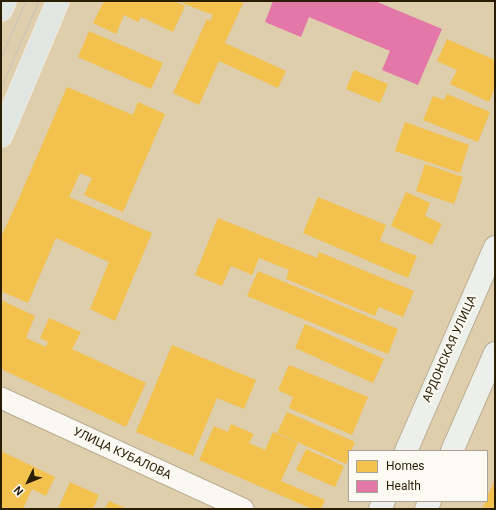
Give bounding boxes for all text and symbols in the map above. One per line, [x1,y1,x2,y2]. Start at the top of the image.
street label: АРДОНСКАЯ УЛИЦА [420,293,480,405]
street label: УЛИЦА КУБАЛОВА [71,425,173,483]
legend [348,450,488,502]
text: Homes [386,459,424,473]
north arrow [8,462,48,502]
text: Health [386,479,421,493]
text: N [11,483,26,498]

